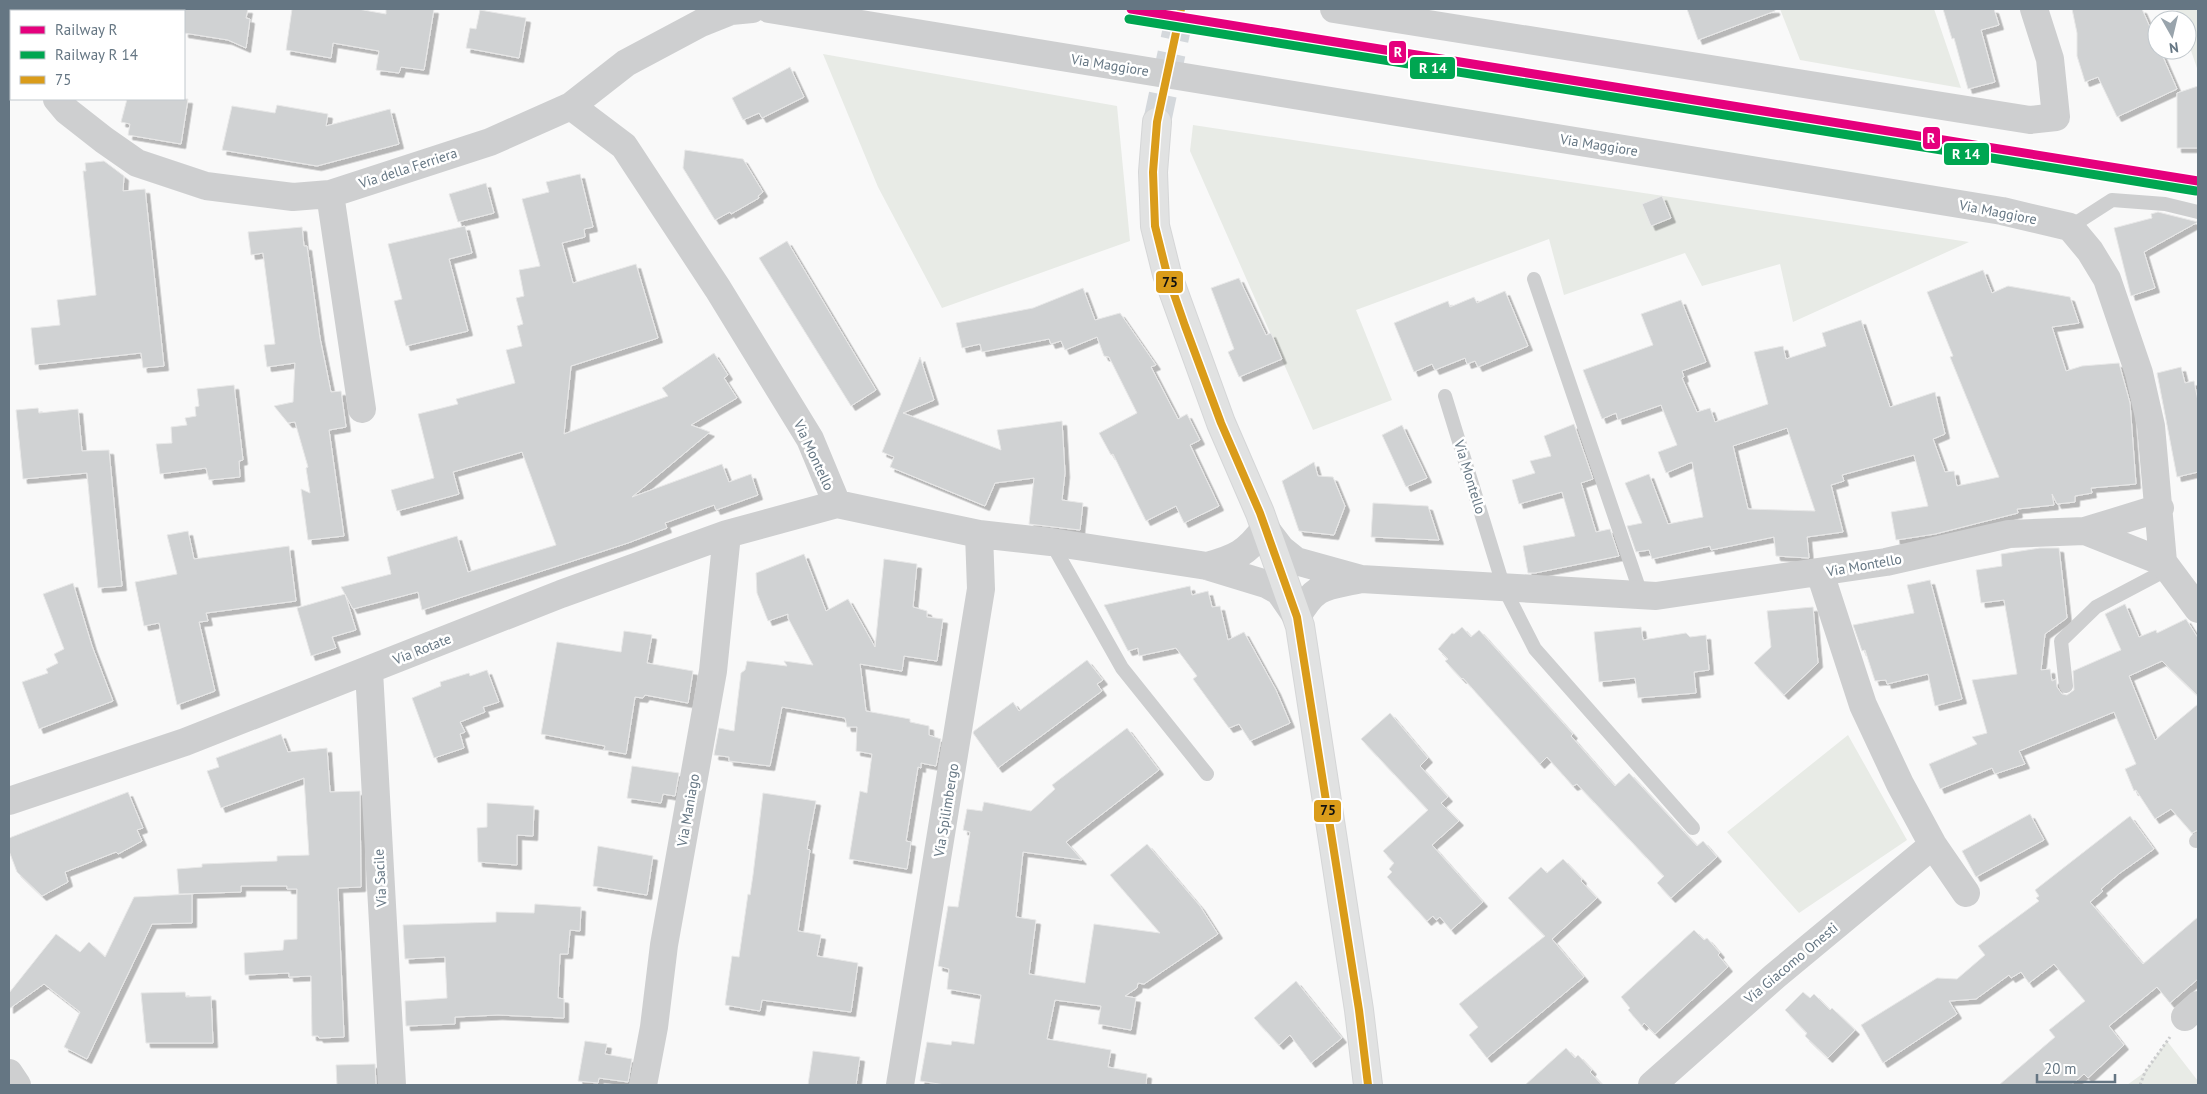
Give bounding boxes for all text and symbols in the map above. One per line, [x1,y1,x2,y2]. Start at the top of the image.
legend [10,10,185,100]
north arrow [2147,10,2197,60]
text: Railway R [55,20,118,39]
text: N [2168,38,2180,57]
line badge: R [1388,40,1407,64]
text: R [1394,43,1403,61]
text: Railway R 14 [55,45,138,64]
street label: Via Maggiore [1069,50,1150,80]
line badge: R 14 [1409,56,1456,80]
text: R 14 [1419,59,1447,77]
text: 75 [55,70,71,89]
line badge: R [1922,126,1941,150]
text: R [1927,129,1936,147]
street label: Via Maggiore [1558,130,1639,160]
line badge: R 14 [1943,142,1990,166]
street label: Via della Ferriera [356,144,459,193]
text: R 14 [1952,145,1980,163]
street label: Via Maggiore [1957,195,2038,228]
line badge: 75 [1155,270,1184,294]
text: 75 [1162,273,1178,291]
street label: Via Montello [789,416,838,493]
street label: Via Montello [1450,437,1490,516]
street label: Via Montello [1824,550,1903,581]
street label: Via Rotate [389,629,454,669]
street label: Via Spilimbergo [930,762,962,859]
street label: Via Maniago [673,772,703,849]
line badge: 75 [1313,799,1342,823]
text: 75 [1320,801,1336,819]
street label: Via Sacile [369,849,391,908]
street label: Via Giacomo Onesti [1740,919,1841,1008]
scale bar [2037,1052,2114,1084]
text: 20 m [2044,1059,2077,1078]

